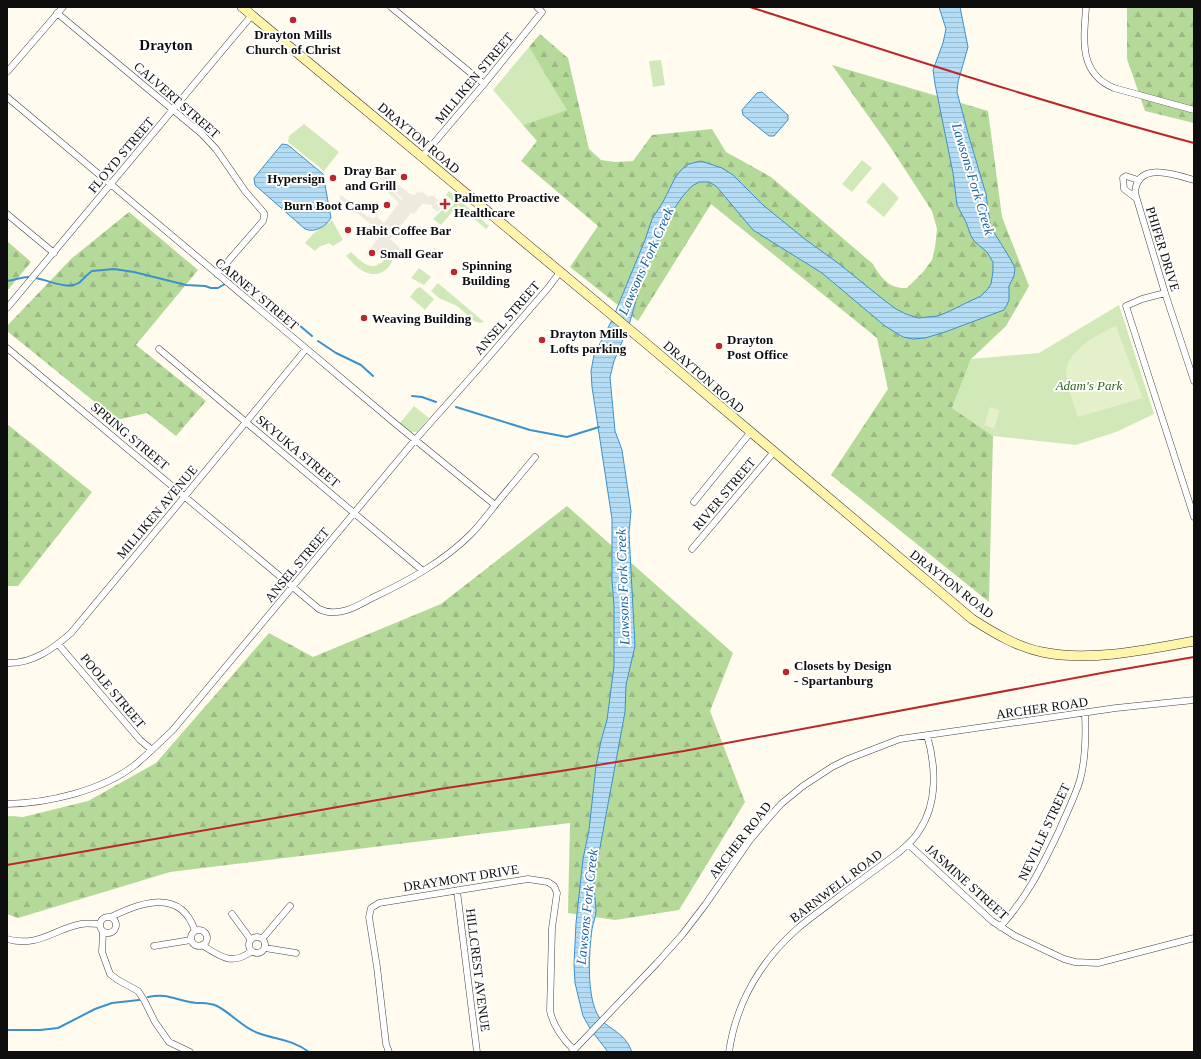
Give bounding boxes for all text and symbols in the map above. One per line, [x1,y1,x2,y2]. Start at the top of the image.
marker: Drayton Mills Church of Christ [288,15,298,25]
place label: Drayton Mills Church of Christ [245,27,341,57]
street label: MILLIKEN STREET [432,30,516,126]
district label: Drayton [139,37,193,53]
street label: CALVERT STREET [131,59,223,141]
street label: DRAYTON ROAD [375,99,463,177]
street label: FLOYD STREET [85,114,157,196]
water label: Lawsons Fork Creek [949,120,997,237]
place label: Dray Bar and Grill [344,163,396,193]
place label: Hypersign [267,171,326,186]
marker: Dray Bar and Grill [399,172,409,182]
marker: Hypersign [328,173,338,183]
place label: Palmetto Proactive Healthcare [454,190,560,220]
place label: Burn Boot Camp [284,198,379,213]
marker: Palmetto Proactive Healthcare [439,198,451,210]
marker: Burn Boot Camp [382,200,392,210]
water label: Lawsons Fork Creek [615,204,677,318]
street label: PHIFER DRIVE [1143,205,1183,293]
place label: Habit Coffee Bar [356,223,452,238]
marker: Habit Coffee Bar [343,225,353,235]
place label: Small Gear [380,246,443,261]
marker: Small Gear [367,248,377,258]
street label: CARNEY STREET [212,255,302,333]
place label: Spinning Building [462,258,512,288]
marker: Spinning Building [449,267,459,277]
street label: ANSEL STREET [471,278,543,358]
place label: Weaving Building [372,311,472,326]
marker: Weaving Building [359,313,369,323]
place label: Drayton Mills Lofts parking [550,326,628,356]
place label: Drayton Post Office [727,332,788,362]
marker: Drayton Mills Lofts parking [537,335,547,345]
street label: DRAYTON ROAD [661,338,747,416]
marker: Drayton Post Office [714,341,724,351]
park label: Adam's Park [1055,378,1123,393]
street label: SPRING STREET [88,399,172,473]
street label: SKYUKA STREET [253,412,343,490]
street label: RIVER STREET [689,455,759,533]
street label: MILLIKEN AVENUE [114,462,200,562]
street label: ANSEL STREET [262,525,332,605]
water label: Lawsons Fork Creek [613,528,633,646]
street label: DRAYTON ROAD [907,547,997,621]
street label: POOLE STREET [77,651,149,731]
place label: Closets by Design - Spartanburg [794,658,892,688]
marker: Closets by Design - Spartanburg [781,667,791,677]
street label: ARCHER ROAD [995,694,1089,722]
street label: NEVILLE STREET [1015,781,1073,883]
street label: ARCHER ROAD [706,799,774,881]
street label: JASMINE STREET [923,841,1011,923]
street label: BARNWELL ROAD [787,846,885,926]
water label: Lawsons Fork Creek [573,848,601,967]
street label: DRAYMONT DRIVE [402,861,520,895]
street label: HILLCREST AVENUE [463,907,493,1033]

